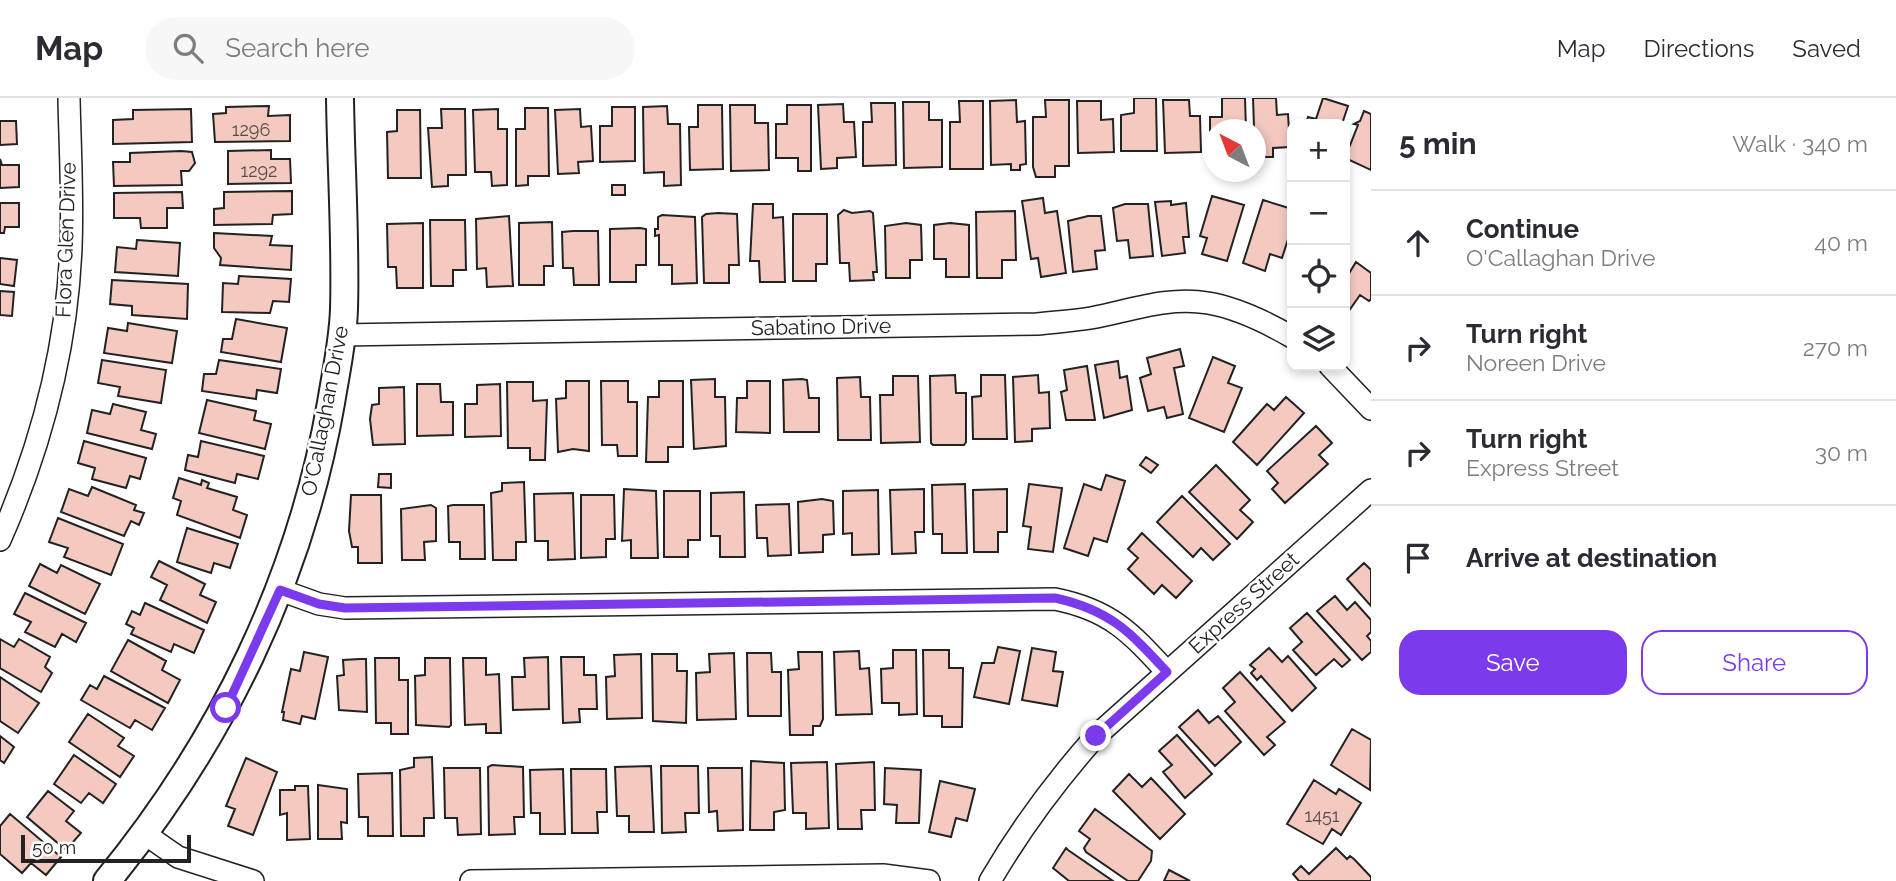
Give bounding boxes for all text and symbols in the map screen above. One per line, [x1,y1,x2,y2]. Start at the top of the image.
search box [145,17,635,80]
text: Map [35,29,103,68]
icon: search [169,29,207,67]
text: Search here [225,33,370,63]
text: Map [1557,34,1606,63]
text: Directions [1644,34,1754,63]
text: Saved [1792,34,1861,63]
house number: 1296 [232,119,270,140]
north arrow [1203,119,1266,182]
map controls [1287,119,1350,371]
button: + [1287,119,1350,182]
text: 5 min [1399,126,1477,161]
text: Walk · 340 m [1732,130,1868,157]
house number: 1292 [240,160,278,181]
street label: Flora Glen Drive [50,162,81,318]
button: − [1287,182,1350,245]
text: Continue [1466,214,1579,244]
icon: ahead [1399,224,1437,262]
text: 40 m [1814,229,1868,256]
text: O'Callaghan Drive [1466,244,1655,271]
button: locate [1287,245,1350,308]
button: layers [1287,308,1350,371]
street label: Sabatino Drive [751,313,891,340]
text: Turn right [1466,319,1587,349]
street label: O'Callaghan Drive [296,324,353,498]
icon: right [1399,329,1437,367]
text: 270 m [1803,334,1868,361]
text: Noreen Drive [1466,349,1606,376]
text: Turn right [1466,424,1587,454]
icon: right [1399,434,1437,472]
text: 30 m [1815,439,1868,466]
text: Express Street [1466,454,1619,481]
icon: arrive [1399,539,1437,577]
text: Arrive at destination [1466,543,1717,573]
street label: Express Street [1183,547,1304,659]
button: Save [1399,630,1627,695]
button: Share [1641,630,1868,695]
route start [210,692,241,723]
route end [1080,720,1111,751]
house number: 1451 [1304,805,1340,826]
scale bar [21,832,191,864]
text: 50 m [32,836,76,858]

